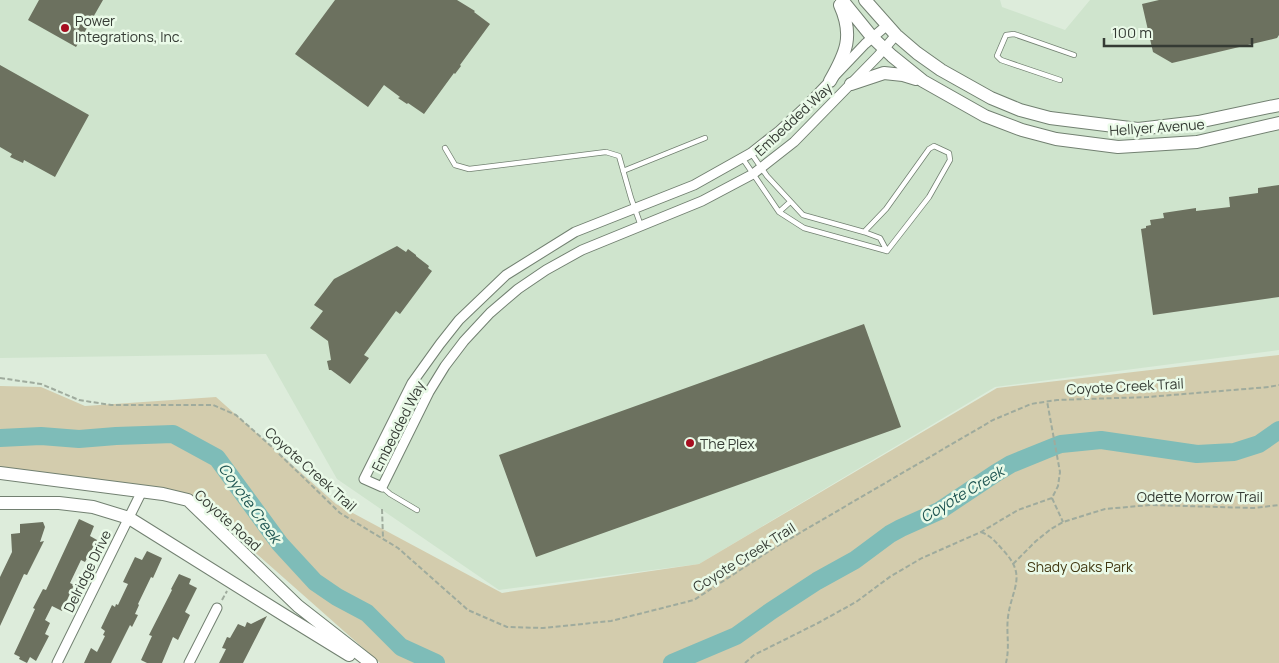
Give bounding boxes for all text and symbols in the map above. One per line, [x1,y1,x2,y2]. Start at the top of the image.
place label: Power Integrations, Inc. [75,11,183,46]
scale bar [1104,15,1252,47]
marker: Power Integrations, Inc. [59,22,71,34]
text: 100 m [1112,22,1152,43]
street label: Embedded Way [750,78,836,160]
street label: Hellyer Avenue [1109,114,1205,140]
street label: Coyote Creek Trail [1066,373,1184,399]
street label: Embedded Way [367,377,429,475]
street label: Coyote Creek Trail [261,423,361,515]
place label: The Plex [700,434,755,453]
marker: The Plex [684,437,696,449]
water label: Coyote Creek [214,459,288,549]
water label: Coyote Creek [916,459,1010,527]
street label: Coyote Road [191,485,265,555]
street label: Odette Morrow Trail [1137,487,1263,506]
street label: Coyote Creek Trail [689,518,799,596]
street label: Delridge Drive [59,527,115,615]
park label: Shady Oaks Park [1027,557,1134,576]

